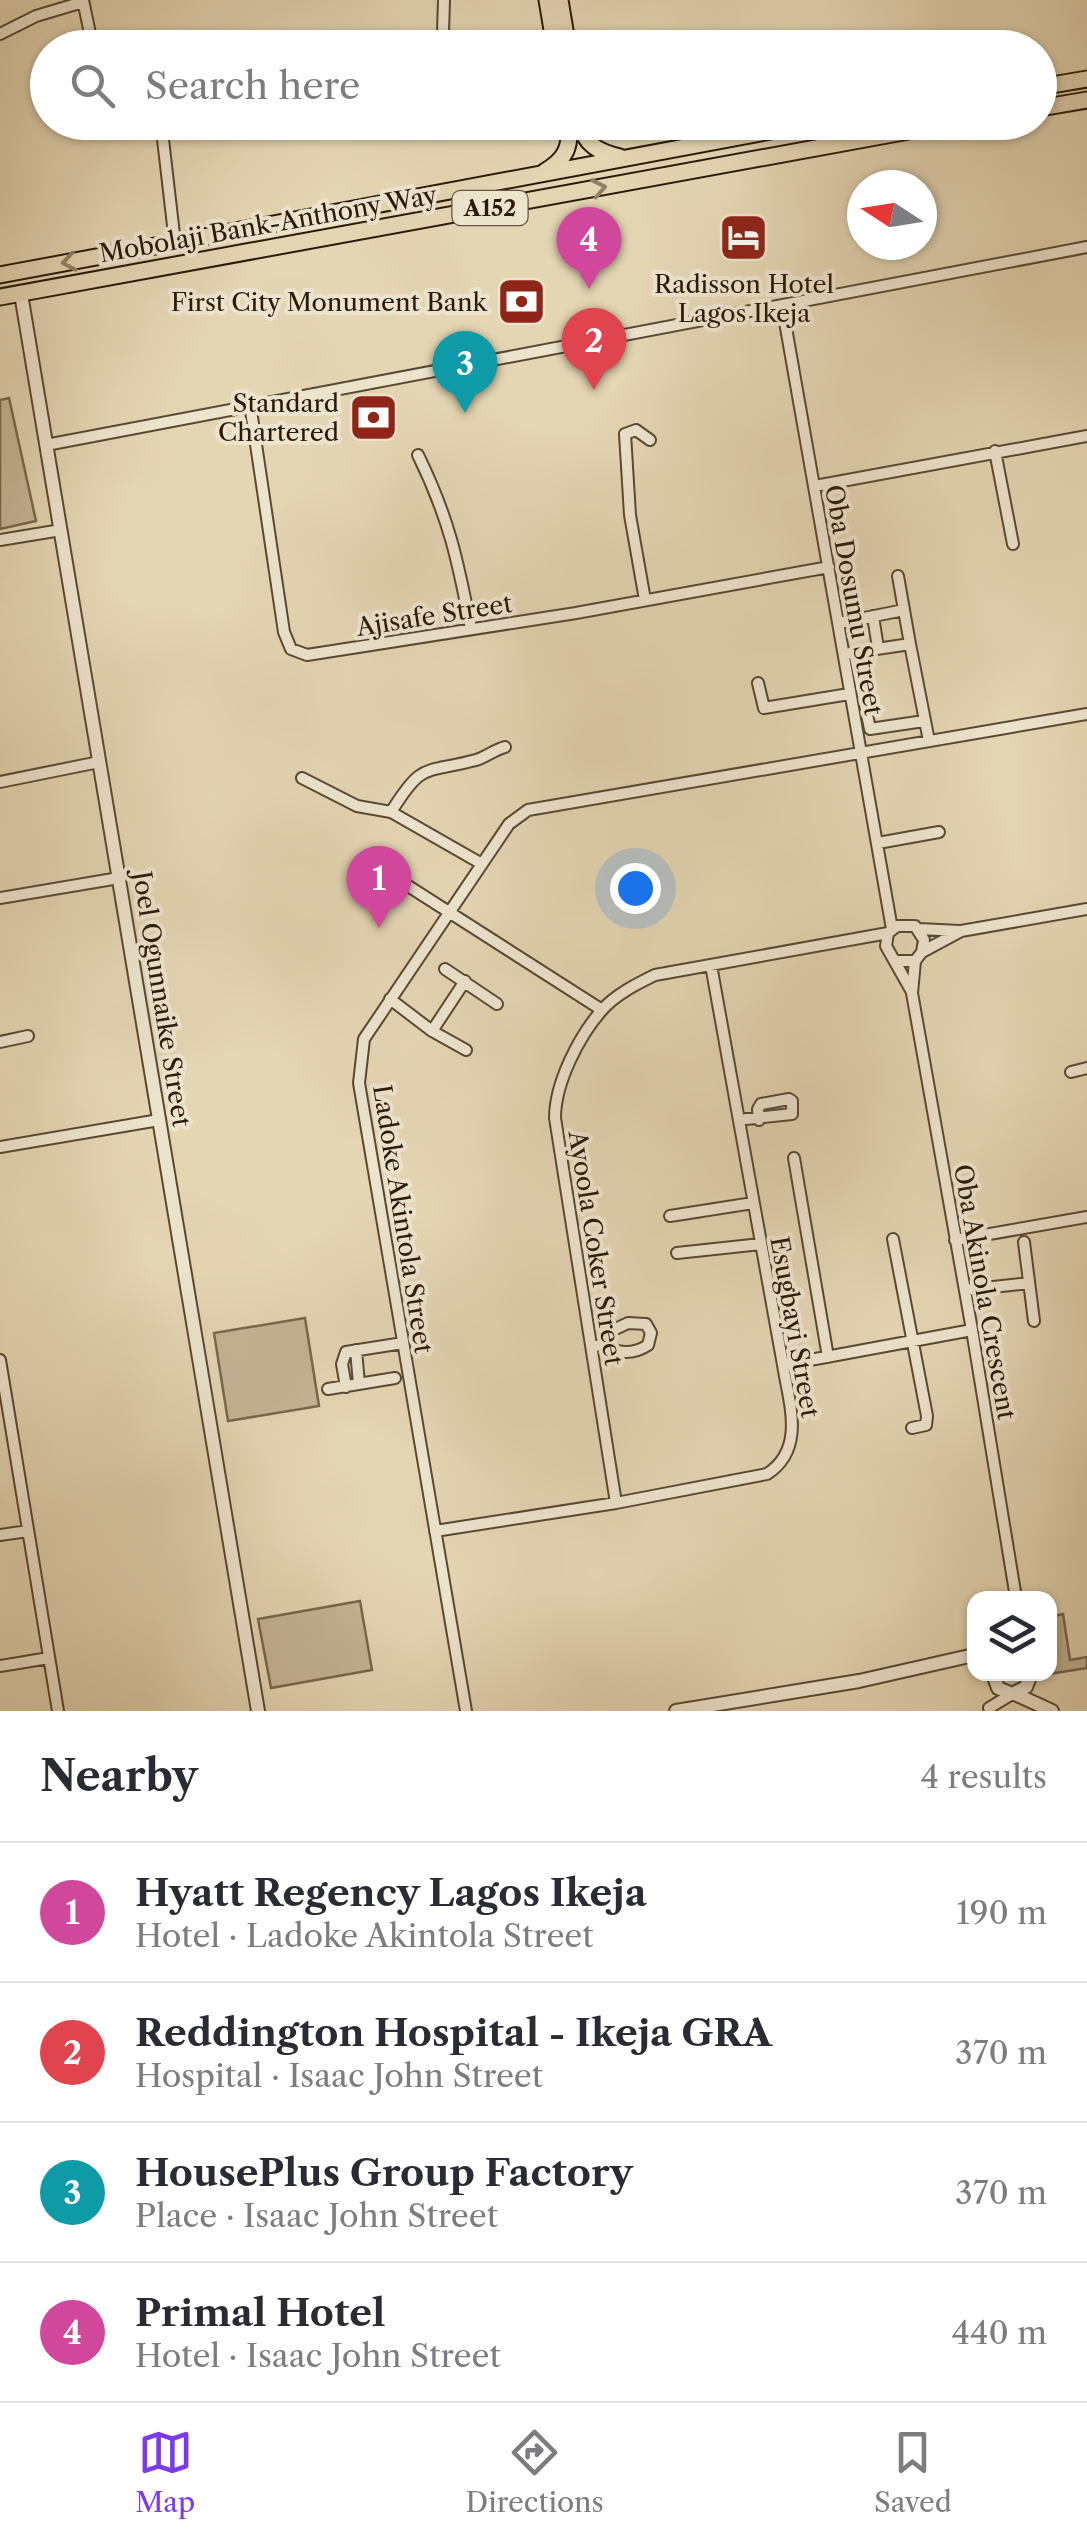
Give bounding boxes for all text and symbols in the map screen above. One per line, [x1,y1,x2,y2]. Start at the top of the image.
search box [30,30,1057,140]
icon: search [65,58,120,113]
text: Search here [145,62,360,109]
north arrow [847,170,937,260]
one-way arrow [591,178,607,199]
street label: Mobolaji Bank-Anthony Way [97,179,440,269]
road number: A152 [452,191,528,225]
pin: 4 [556,206,622,289]
hotel icon: Radisson Hotel Lagos Ikeja [718,212,770,264]
one-way arrow [61,251,78,272]
place label: Radisson Hotel Lagos Ikeja [654,269,834,329]
bank icon: First City Monument Bank [496,276,548,328]
place label: First City Monument Bank [171,287,489,318]
pin: 2 [562,308,626,390]
pin: 3 [432,330,498,413]
place label: Standard Chartered [218,388,339,448]
bank icon: Standard Chartered [348,391,400,443]
street label: Oba Dosumu Street [818,482,889,718]
street label: Ajisafe Street [353,588,514,643]
pin: 1 [346,846,412,928]
your location [610,863,661,914]
street label: Joel Ogunnaike Street [125,865,197,1129]
street label: Ladoke Akintola Street [366,1083,439,1356]
street label: Ayoola Coker Street [561,1127,629,1368]
street label: Oba Akinola Crescent [947,1162,1022,1422]
street label: Esugbayi Street [763,1234,826,1420]
map controls [967,1591,1057,1681]
button: layers [967,1591,1057,1681]
text: Nearby [40,1750,198,1802]
text: 4 results [921,1757,1047,1796]
text: Hyatt Regency Lagos Ikeja [135,1869,647,1916]
text: 1 [65,1893,80,1932]
text: 190 m [956,1893,1047,1932]
text: Hotel · Ladoke Akintola Street [135,1916,594,1955]
text: Reddington Hospital - Ikeja GRA [135,2009,772,2056]
text: 2 [63,2033,82,2072]
text: 370 m [955,2033,1047,2072]
text: Hospital · Isaac John Street [135,2056,543,2095]
text: HousePlus Group Factory [135,2149,633,2196]
text: 3 [63,2173,82,2212]
text: 370 m [955,2173,1047,2212]
text: Place · Isaac John Street [135,2196,498,2235]
text: Primal Hotel [135,2289,385,2336]
text: 4 [63,2313,82,2352]
text: 440 m [951,2313,1047,2352]
text: Hotel · Isaac John Street [135,2336,501,2375]
tab: Map [135,2425,195,2519]
tab: Directions [465,2425,604,2519]
tab: Saved [874,2425,952,2519]

